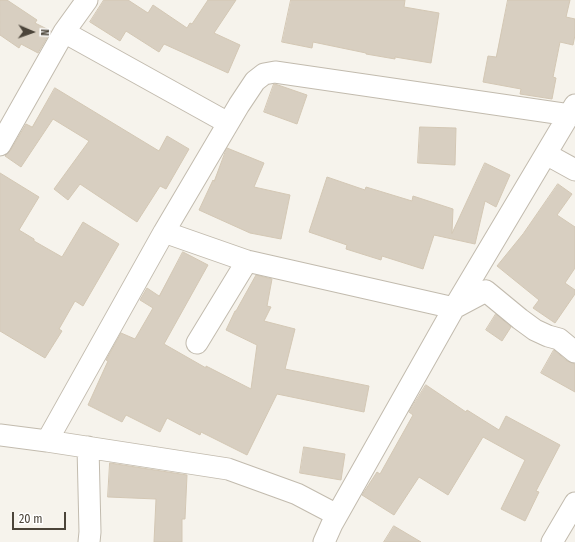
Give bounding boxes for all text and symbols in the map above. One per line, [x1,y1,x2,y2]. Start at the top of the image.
north arrow [12,12,52,52]
text: N [38,29,51,36]
scale bar [14,504,68,530]
text: 20 m [19,512,43,526]

